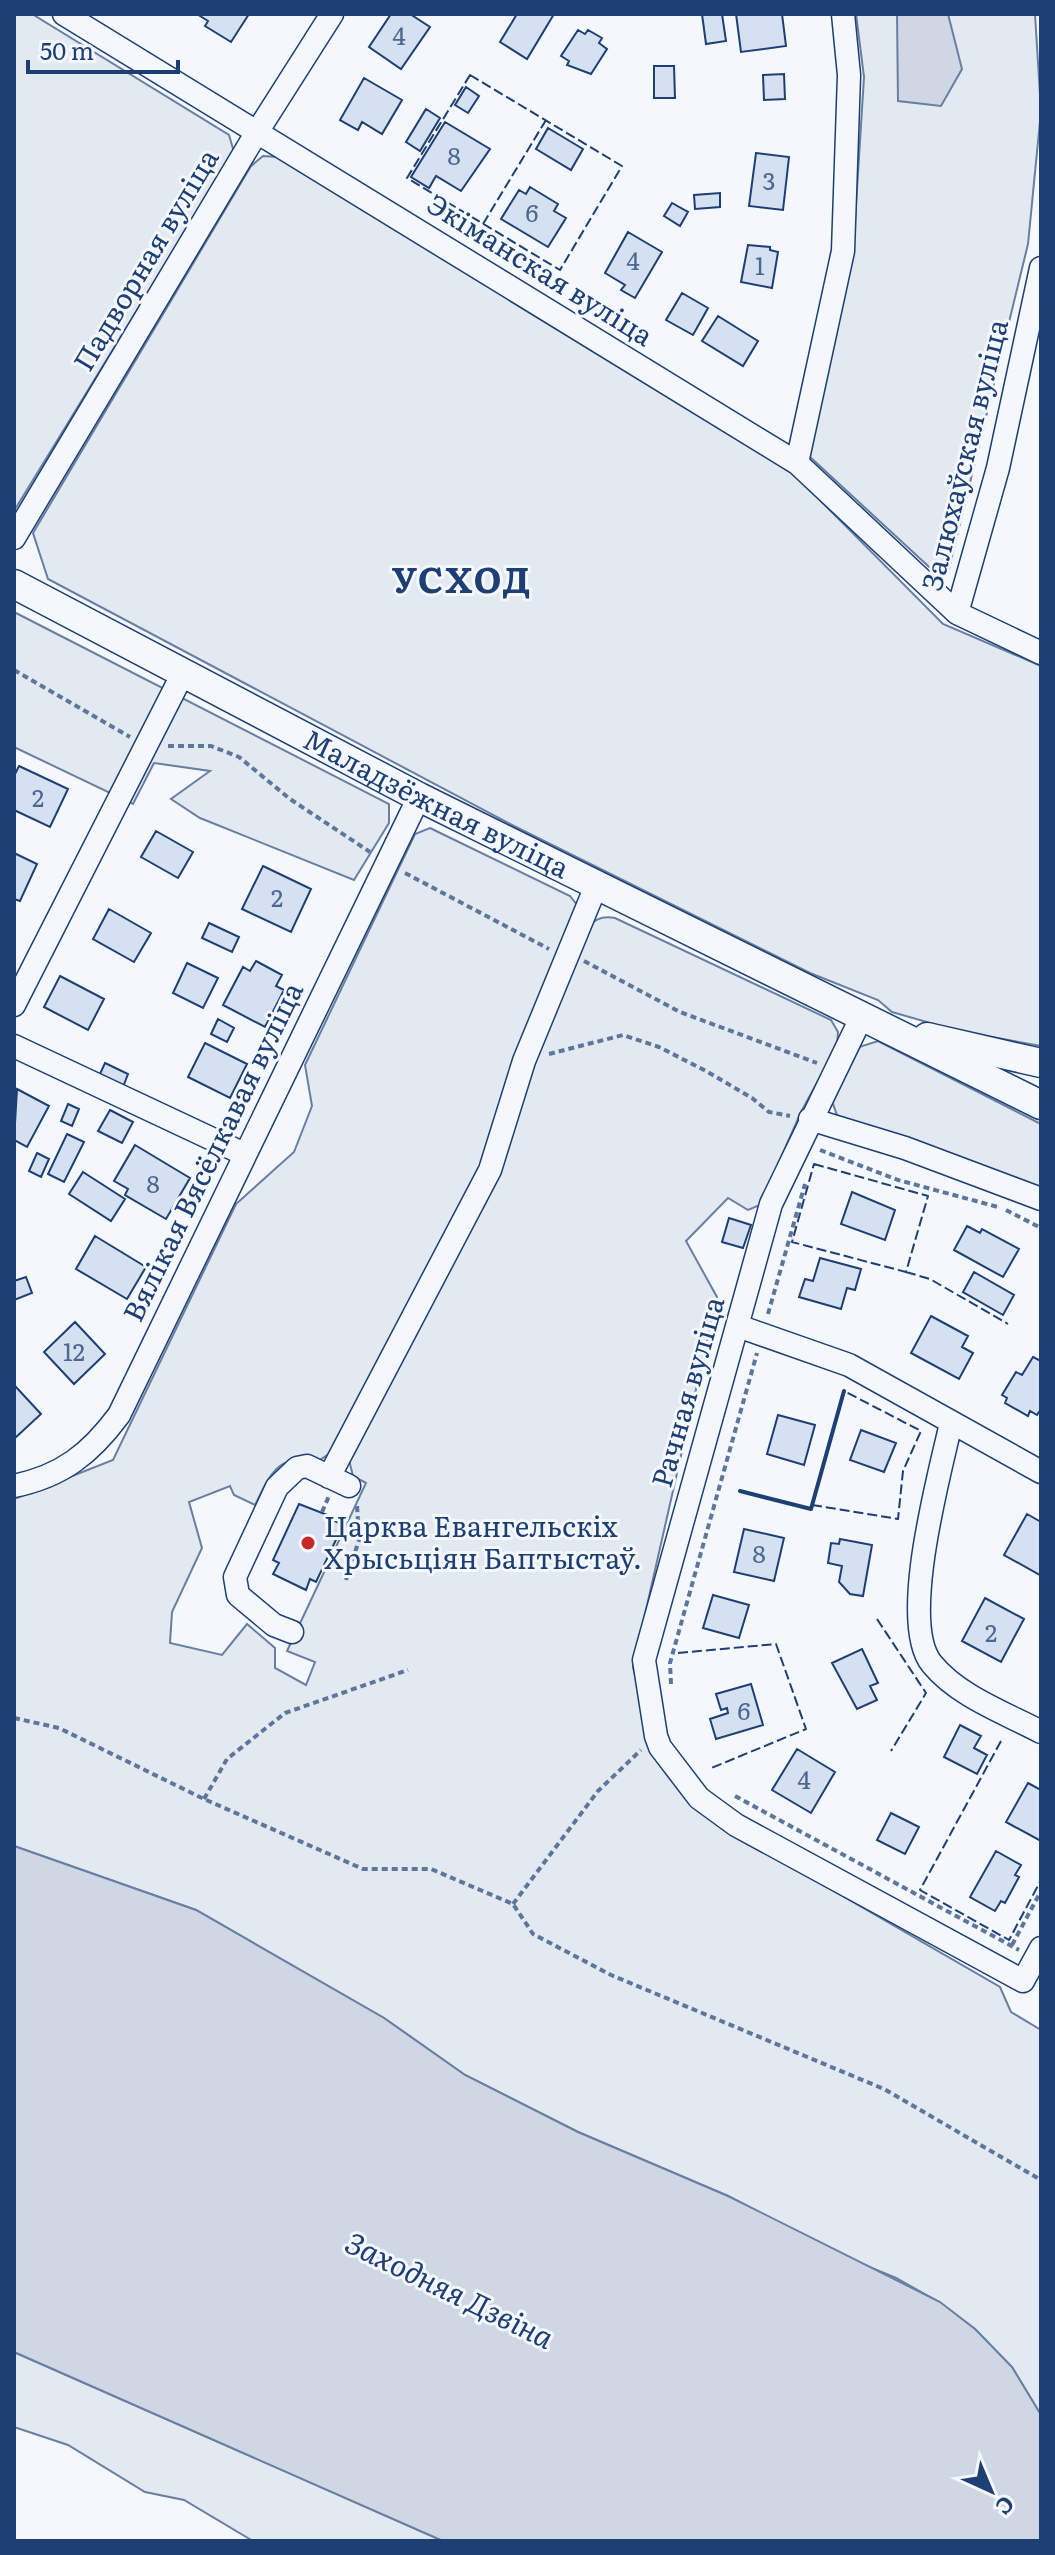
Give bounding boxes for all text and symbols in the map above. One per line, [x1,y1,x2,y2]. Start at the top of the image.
house number: 4 [392,17,406,52]
scale bar [28,24,178,74]
text: 50 m [40,32,94,67]
house number: 8 [447,137,461,172]
street label: Падворная вуліца [61,140,227,378]
house number: 3 [762,162,776,197]
street label: Экіманская вуліца [420,182,662,355]
house number: 6 [526,194,539,229]
house number: 4 [626,242,640,277]
house number: 1 [755,247,765,282]
street label: Залюхаўская вуліца [909,314,1017,595]
district label: УСХОД [392,551,532,604]
street label: Маладзёжная вуліца [297,717,577,887]
house number: 2 [32,779,44,814]
house number: 2 [271,879,283,914]
street label: Вялікая Вясёлкавая вуліца [111,974,312,1328]
house number: 8 [146,1165,160,1200]
street label: Рачная вуліца [639,1291,733,1492]
house number: 12 [63,1333,85,1368]
place label: Царква Евангельскіх Хрысьціян Баптыстаў. [324,1504,642,1578]
marker: Царква Евангельскіх Хрысьціян Баптыстаў. [299,1534,317,1552]
house number: 8 [752,1535,766,1570]
house number: 2 [985,1614,997,1649]
house number: 6 [738,1692,751,1727]
house number: 4 [797,1761,811,1796]
water label: Заходняя Дзвіна [339,2219,562,2358]
north arrow [951,2451,1031,2531]
text: С [989,2489,1023,2524]

